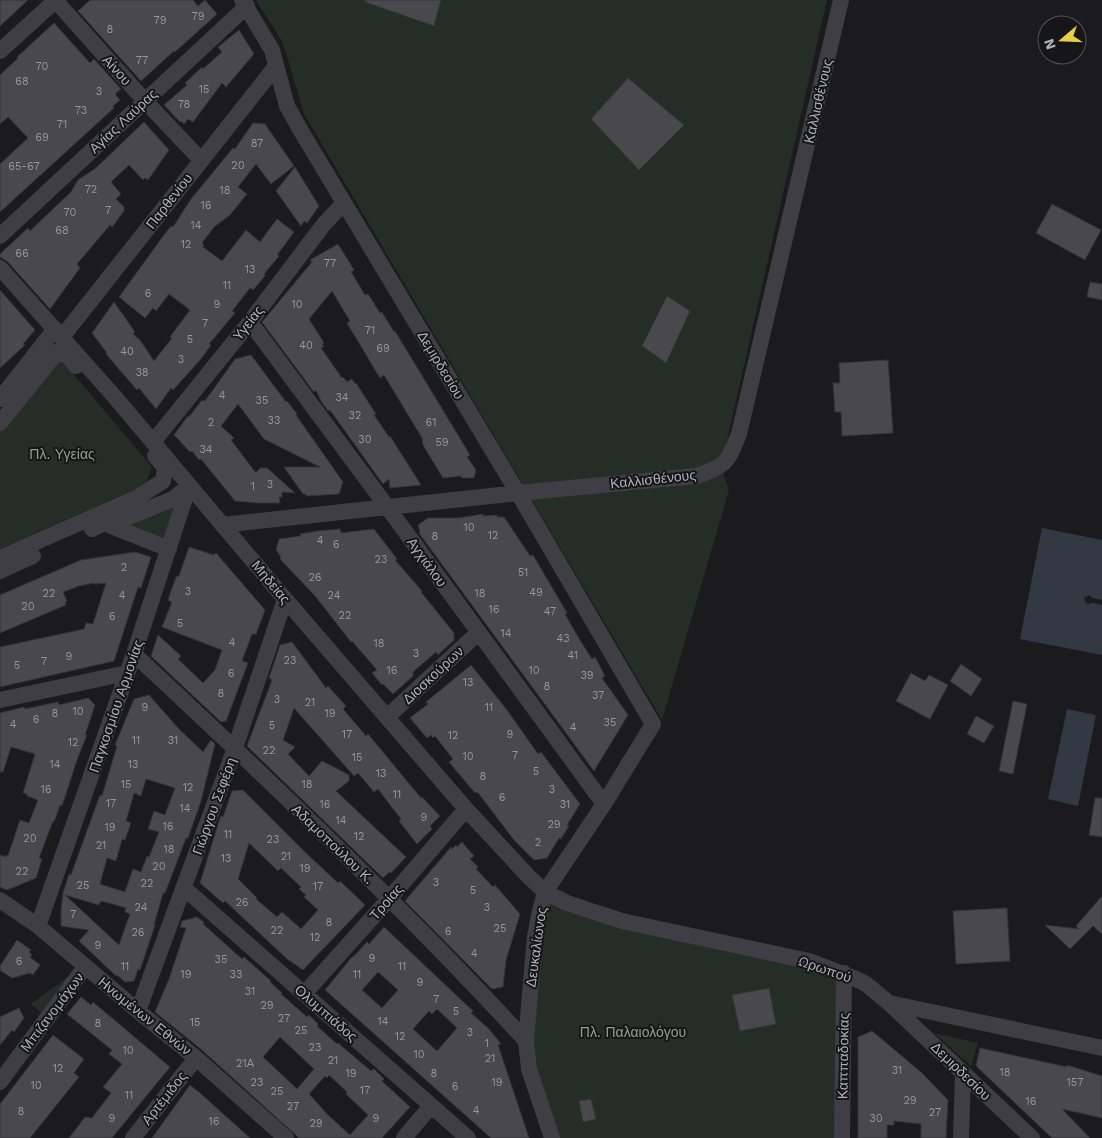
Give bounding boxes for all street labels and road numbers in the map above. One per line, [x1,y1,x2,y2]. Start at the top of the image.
street label: Αίνου [99,52,135,88]
street label: Καλλισθένους [801,57,836,145]
street label: Αγίας Λαύρας [86,85,160,156]
street label: Παρθενίου [142,170,196,232]
street label: Υγείας [229,302,267,344]
street label: Δεμιρδεσίου [414,328,468,402]
street label: Καλλισθένους [609,467,697,491]
street label: Αγχιάλου [404,534,450,590]
street label: Μηδείας [248,557,294,607]
street label: Παγκοσμίου Αρμονίας [86,637,146,774]
street label: Διοσκούρων [399,643,467,707]
street label: Γιώργου Σεφέρη [189,755,239,857]
street label: Αδαμοπούλου Κ. [289,801,377,887]
street label: Τροίας [366,881,406,923]
street label: Δευκαλίωνος [522,906,550,988]
street label: Ωρωπού [796,952,854,986]
street label: Μπιζανομάχων [17,969,87,1055]
street label: Ηνωμένων Εθνών [95,974,195,1058]
street label: Ολυμπιάδος [291,981,361,1045]
street label: Καππαδοκίας [834,1012,852,1099]
street label: Δεμιρδεσίου [928,1039,994,1103]
street label: Αρτέμιδος [138,1068,190,1128]

